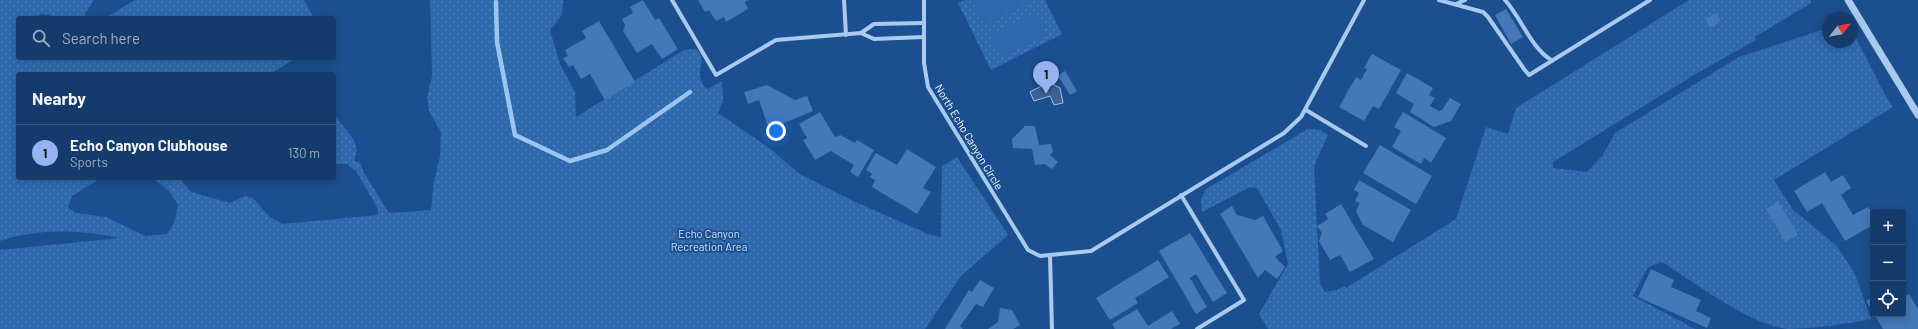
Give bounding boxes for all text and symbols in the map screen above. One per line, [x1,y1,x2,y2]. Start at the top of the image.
north arrow [1822,12,1858,48]
search box [16,16,336,60]
icon: search [30,27,52,49]
text: Search here [62,29,140,47]
pin: 1 [1033,61,1059,94]
street label: North Echo Canyon Circle [933,82,1006,192]
text: Nearby [32,88,86,108]
your location [766,121,786,141]
text: Echo Canyon Clubhouse [70,136,228,154]
text: 1 [43,145,47,161]
text: 130 m [288,145,320,161]
text: Sports [70,154,108,170]
map controls [1870,209,1906,317]
button: + [1870,209,1906,245]
park label: Echo Canyon Recreation Area [671,227,747,253]
button: − [1870,245,1906,281]
button: locate [1870,281,1906,317]

